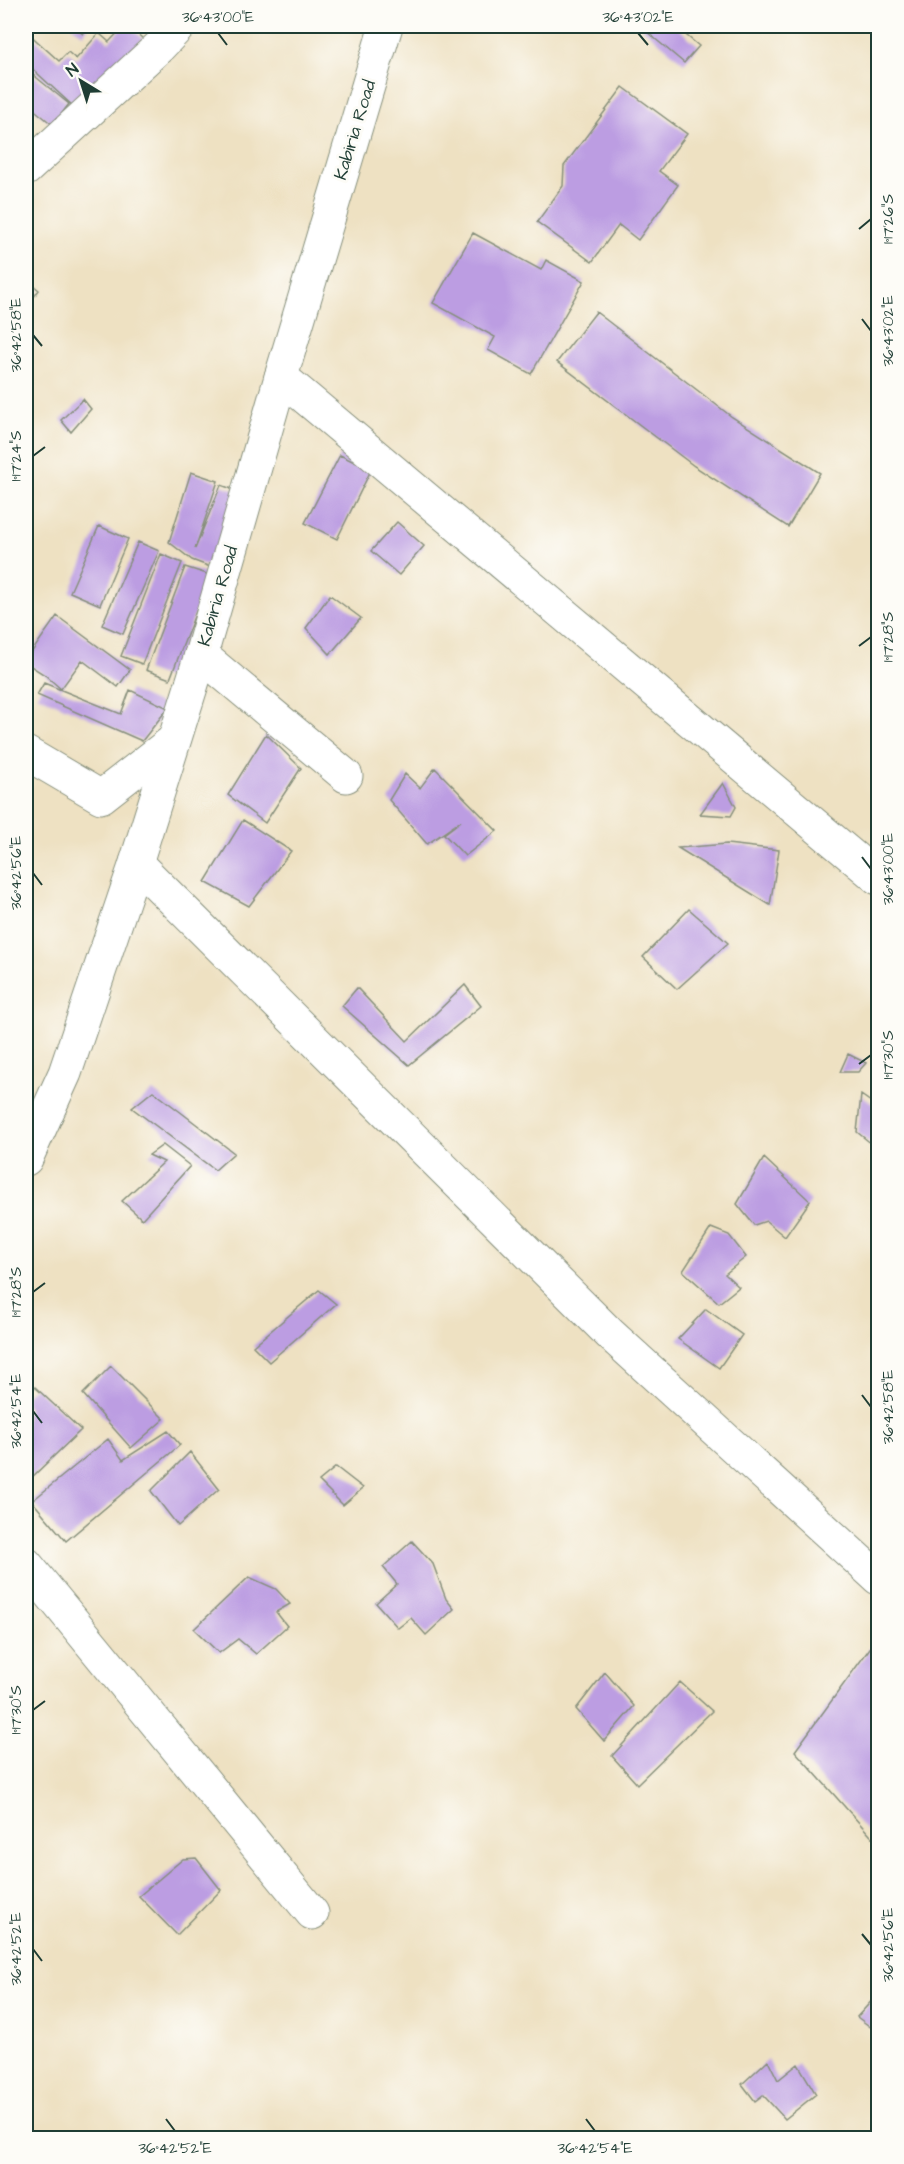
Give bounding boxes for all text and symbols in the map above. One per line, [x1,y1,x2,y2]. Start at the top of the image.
text: 36°43'00"E [182,7,254,28]
text: 36°43'02"E [602,7,674,28]
north arrow [51,51,111,111]
text: N [62,58,83,82]
street label: Kabiria Road [328,77,382,183]
text: 1°17'26"S [878,194,899,244]
text: 36°43'02"E [878,295,899,367]
text: 36°42'58"E [6,298,27,372]
text: 1°17'24"S [6,430,27,481]
street label: Kabiria Road [192,543,244,649]
text: 1°17'28"S [878,611,899,662]
text: 36°43'00"E [878,833,899,905]
text: 36°42'56"E [6,836,27,910]
text: 1°17'30"S [878,1030,899,1080]
text: 1°17'28"S [6,1266,27,1317]
text: 36°42'58"E [878,1370,899,1444]
text: 36°42'54"E [6,1373,27,1448]
text: 1°17'30"S [6,1685,27,1735]
text: 36°42'56"E [878,1908,899,1982]
text: 36°42'52"E [6,1912,27,1986]
text: 36°42'52"E [138,2138,212,2159]
text: 36°42'54"E [558,2138,633,2159]

